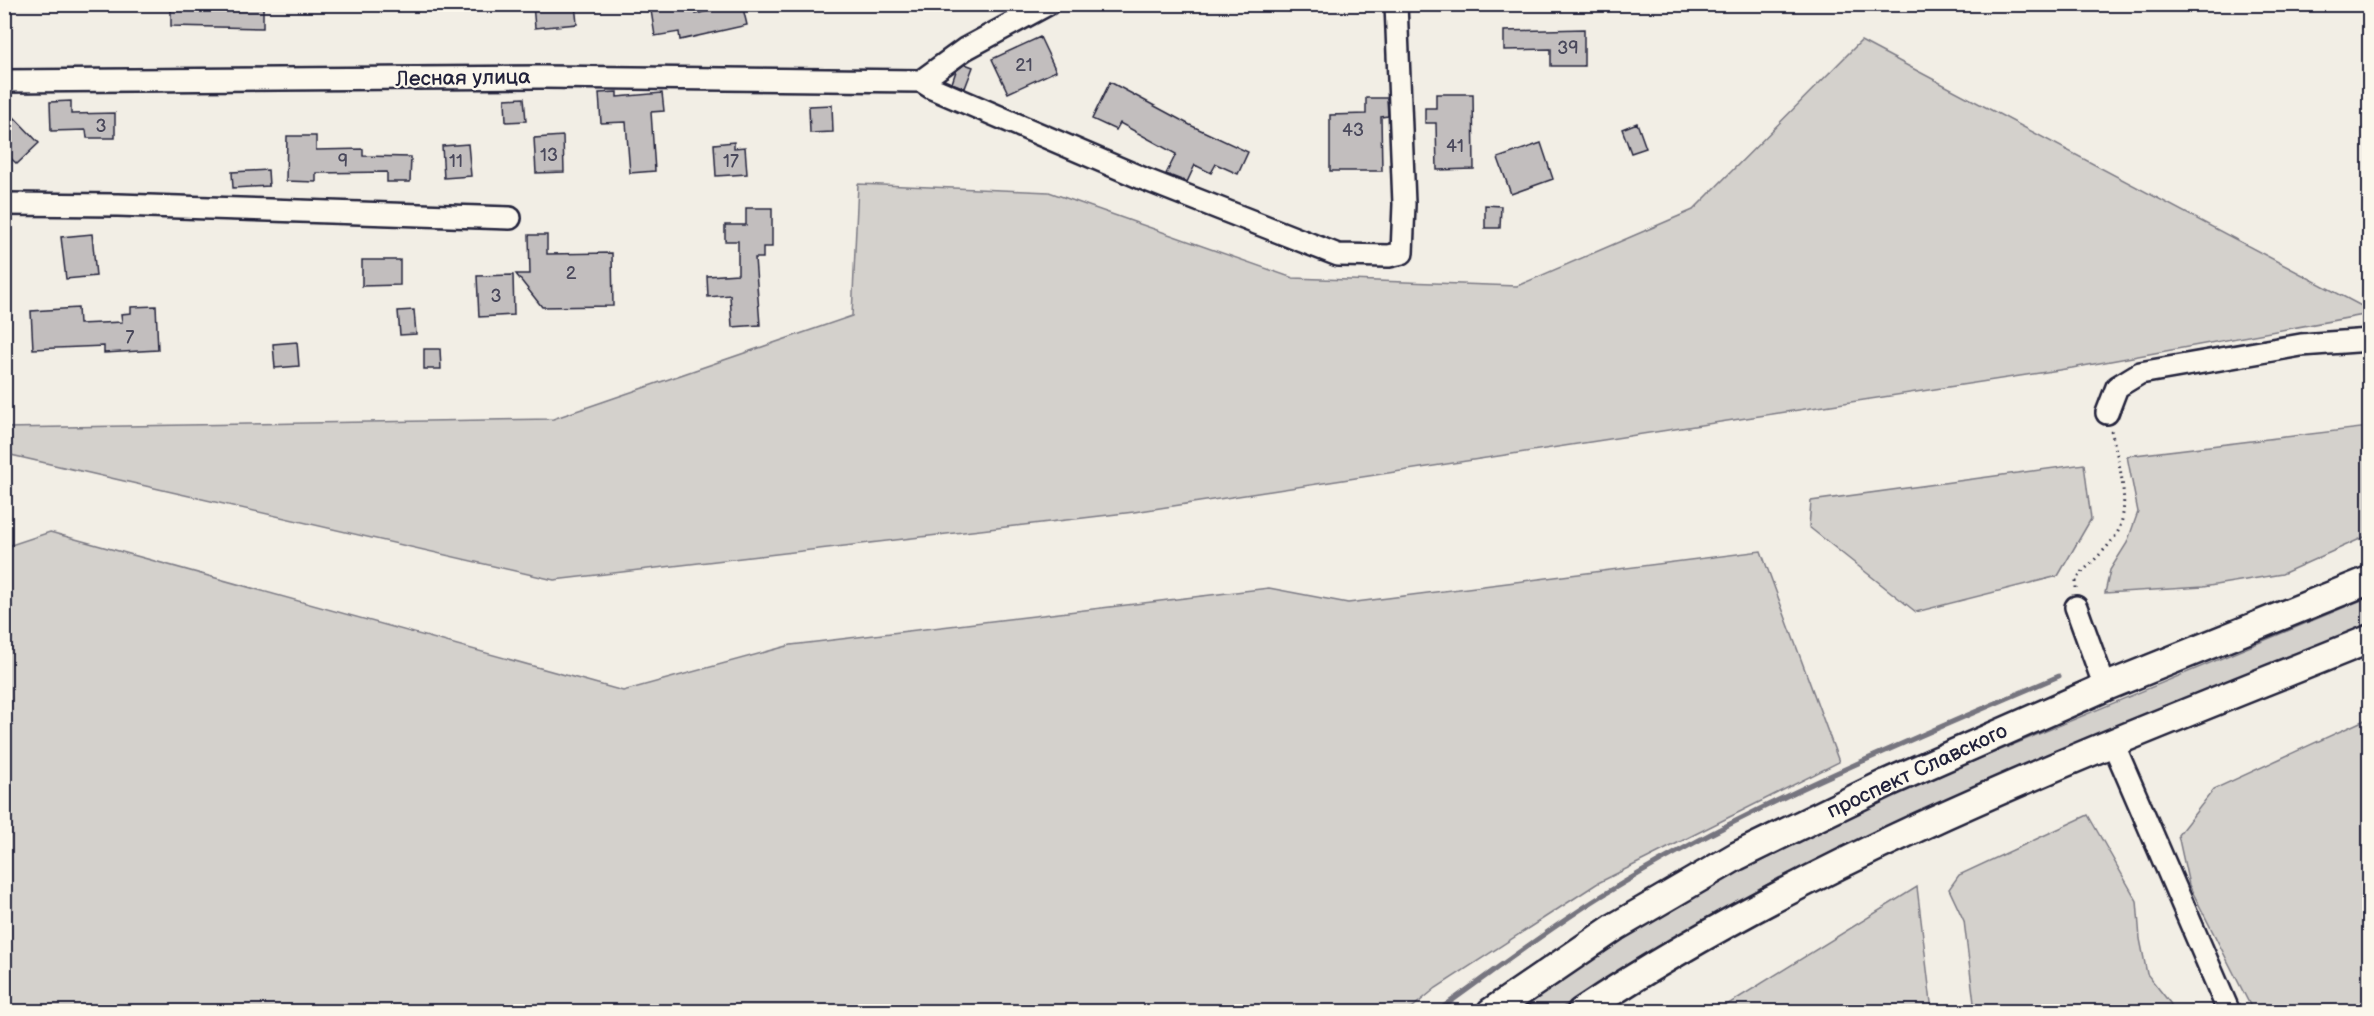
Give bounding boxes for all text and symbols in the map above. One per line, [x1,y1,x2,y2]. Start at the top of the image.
house number: 39 [1557,38,1579,59]
house number: 21 [1015,55,1033,76]
street label: Лесная улица [394,64,531,92]
house number: 3 [95,116,107,137]
house number: 43 [1342,120,1364,141]
house number: 41 [1446,136,1464,157]
house number: 13 [540,145,558,166]
house number: 9 [338,151,348,172]
house number: 11 [449,151,463,172]
house number: 17 [723,151,739,172]
house number: 2 [566,263,577,284]
house number: 3 [490,286,502,307]
house number: 7 [126,327,135,348]
street label: проспект Славского [1823,718,2011,824]

